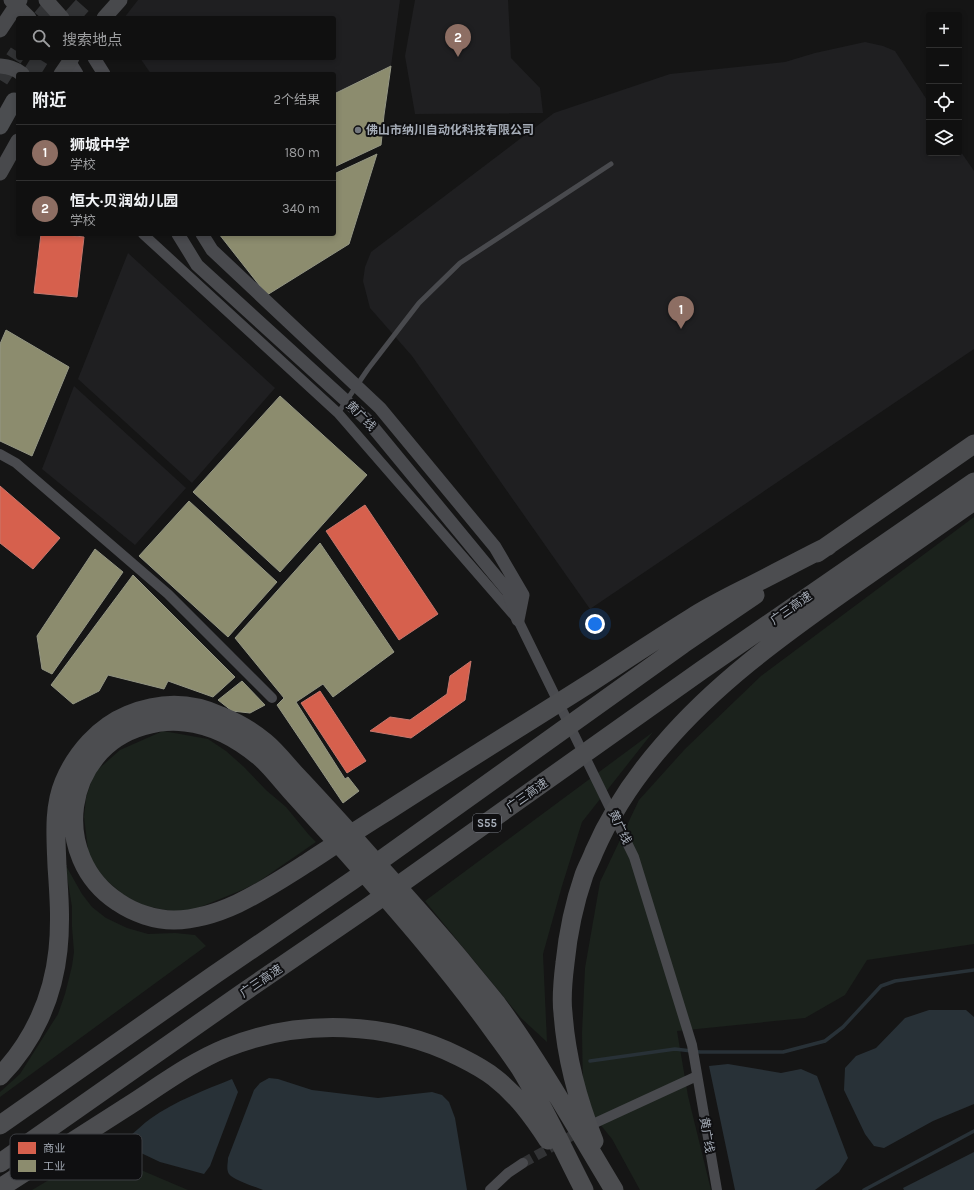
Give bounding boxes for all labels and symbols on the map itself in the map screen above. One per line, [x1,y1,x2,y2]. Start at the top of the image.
pin: 2 [445,24,471,57]
place label: 佛山市纳川自动化科技有限公司 [366,123,534,137]
marker: 佛山市纳川自动化科技有限公司 [353,125,363,135]
pin: 1 [668,296,694,329]
street label: 黄广线 [343,398,379,434]
street label: 广三高速 [767,588,815,628]
your location [585,614,605,634]
street label: 广三高速 [503,775,551,815]
street label: 黄广线 [606,808,634,846]
road number: S55 [473,814,501,832]
street label: 广三高速 [237,962,285,1000]
street label: 黄广线 [697,1116,717,1154]
legend [10,1134,142,1180]
text: 商业 [43,1142,65,1155]
text: 工业 [43,1160,65,1173]

